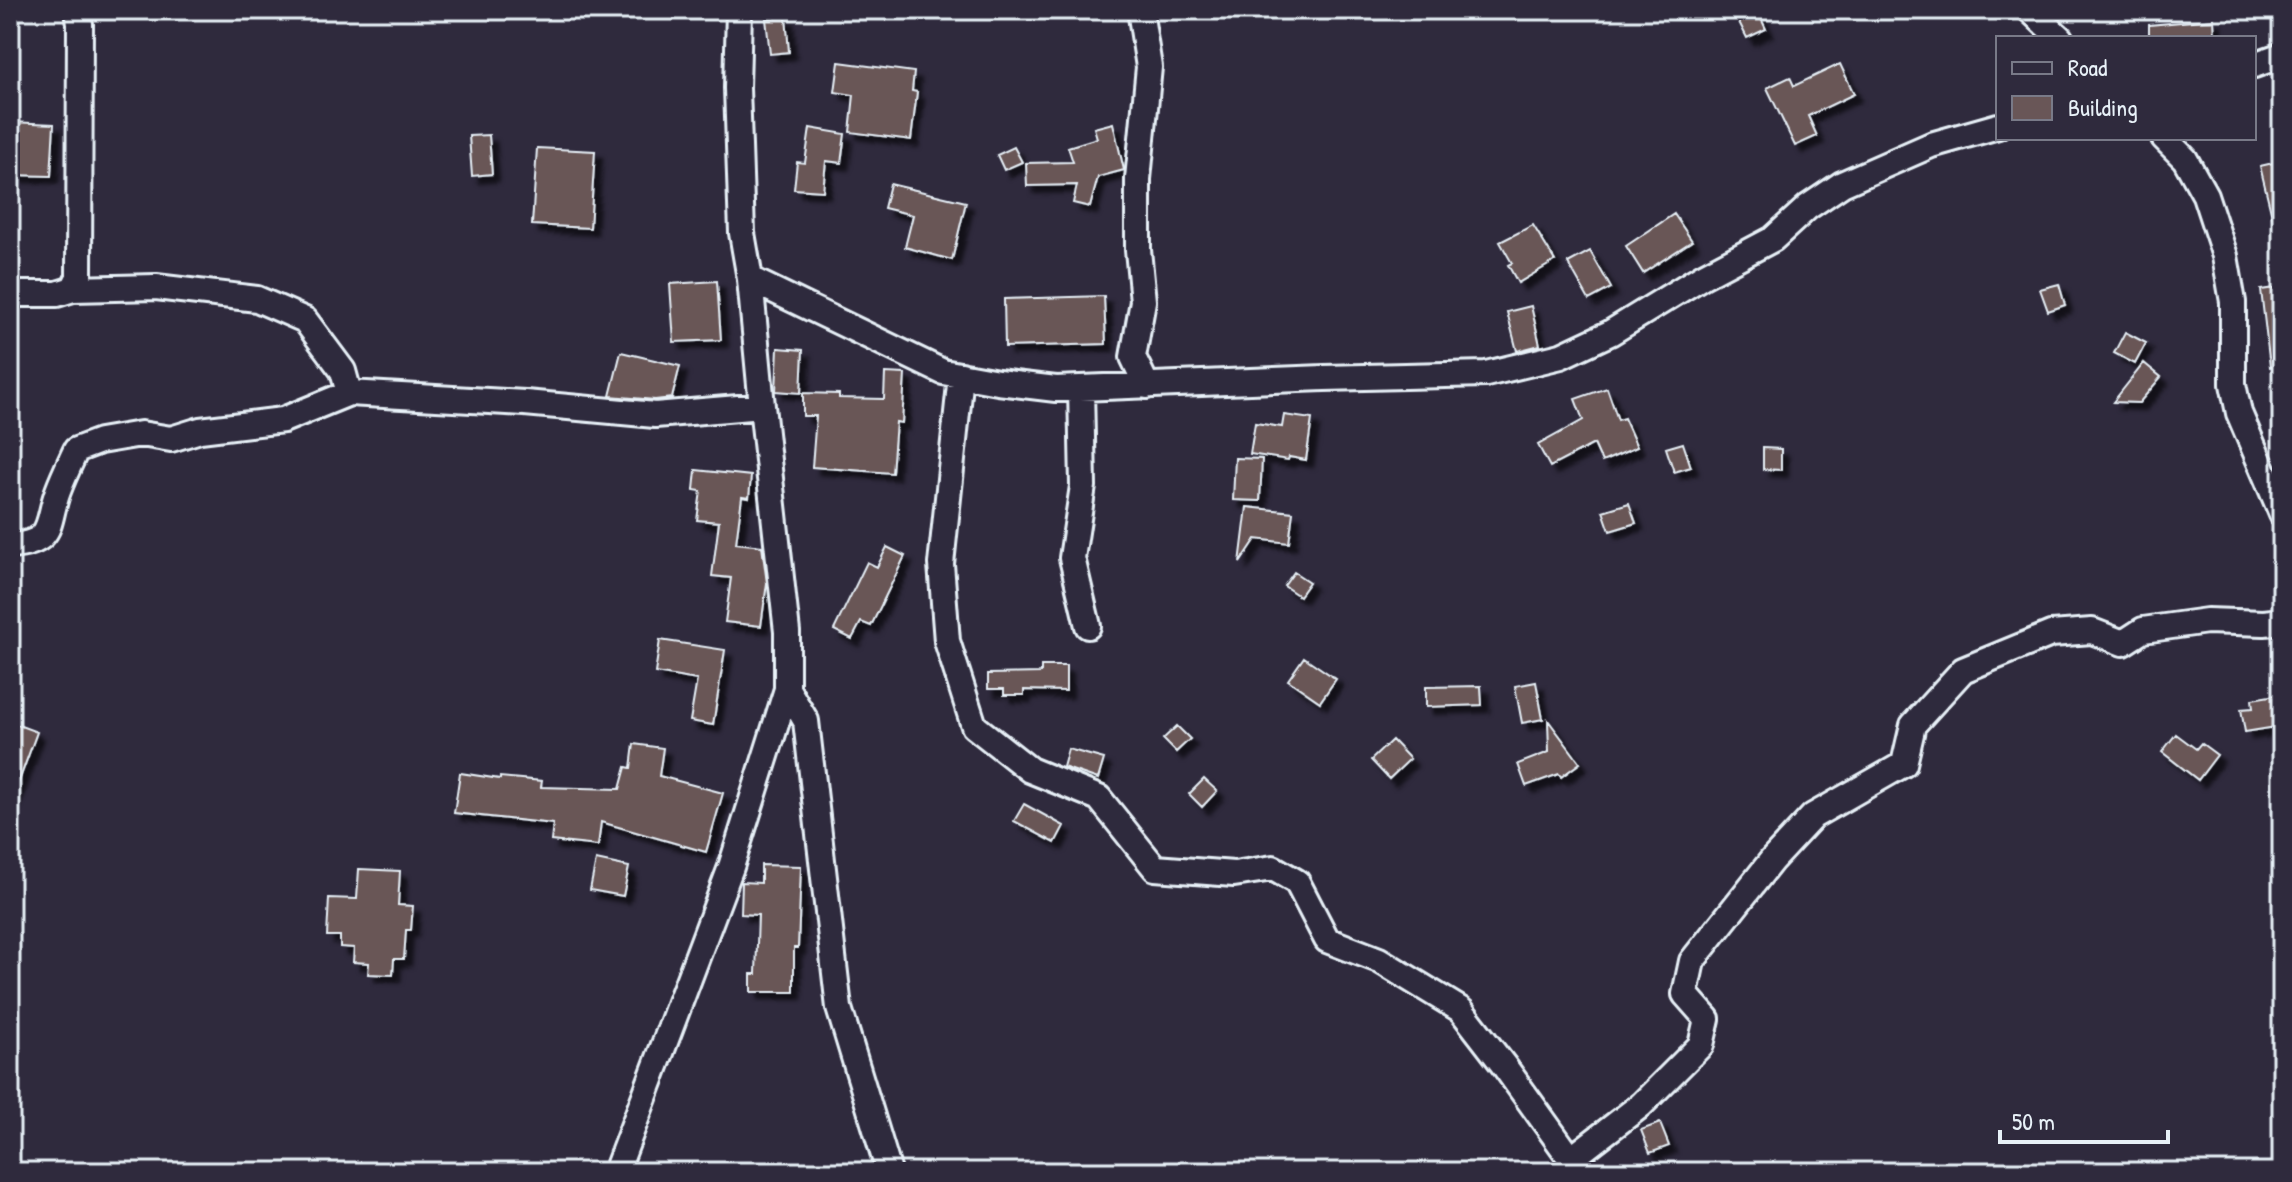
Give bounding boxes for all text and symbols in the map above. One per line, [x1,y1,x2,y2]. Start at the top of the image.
legend [1996,36,2256,140]
text: Road [2068,51,2107,83]
text: Building [2068,91,2138,123]
scale bar [2000,1094,2168,1144]
text: 50 m [2012,1105,2055,1137]

